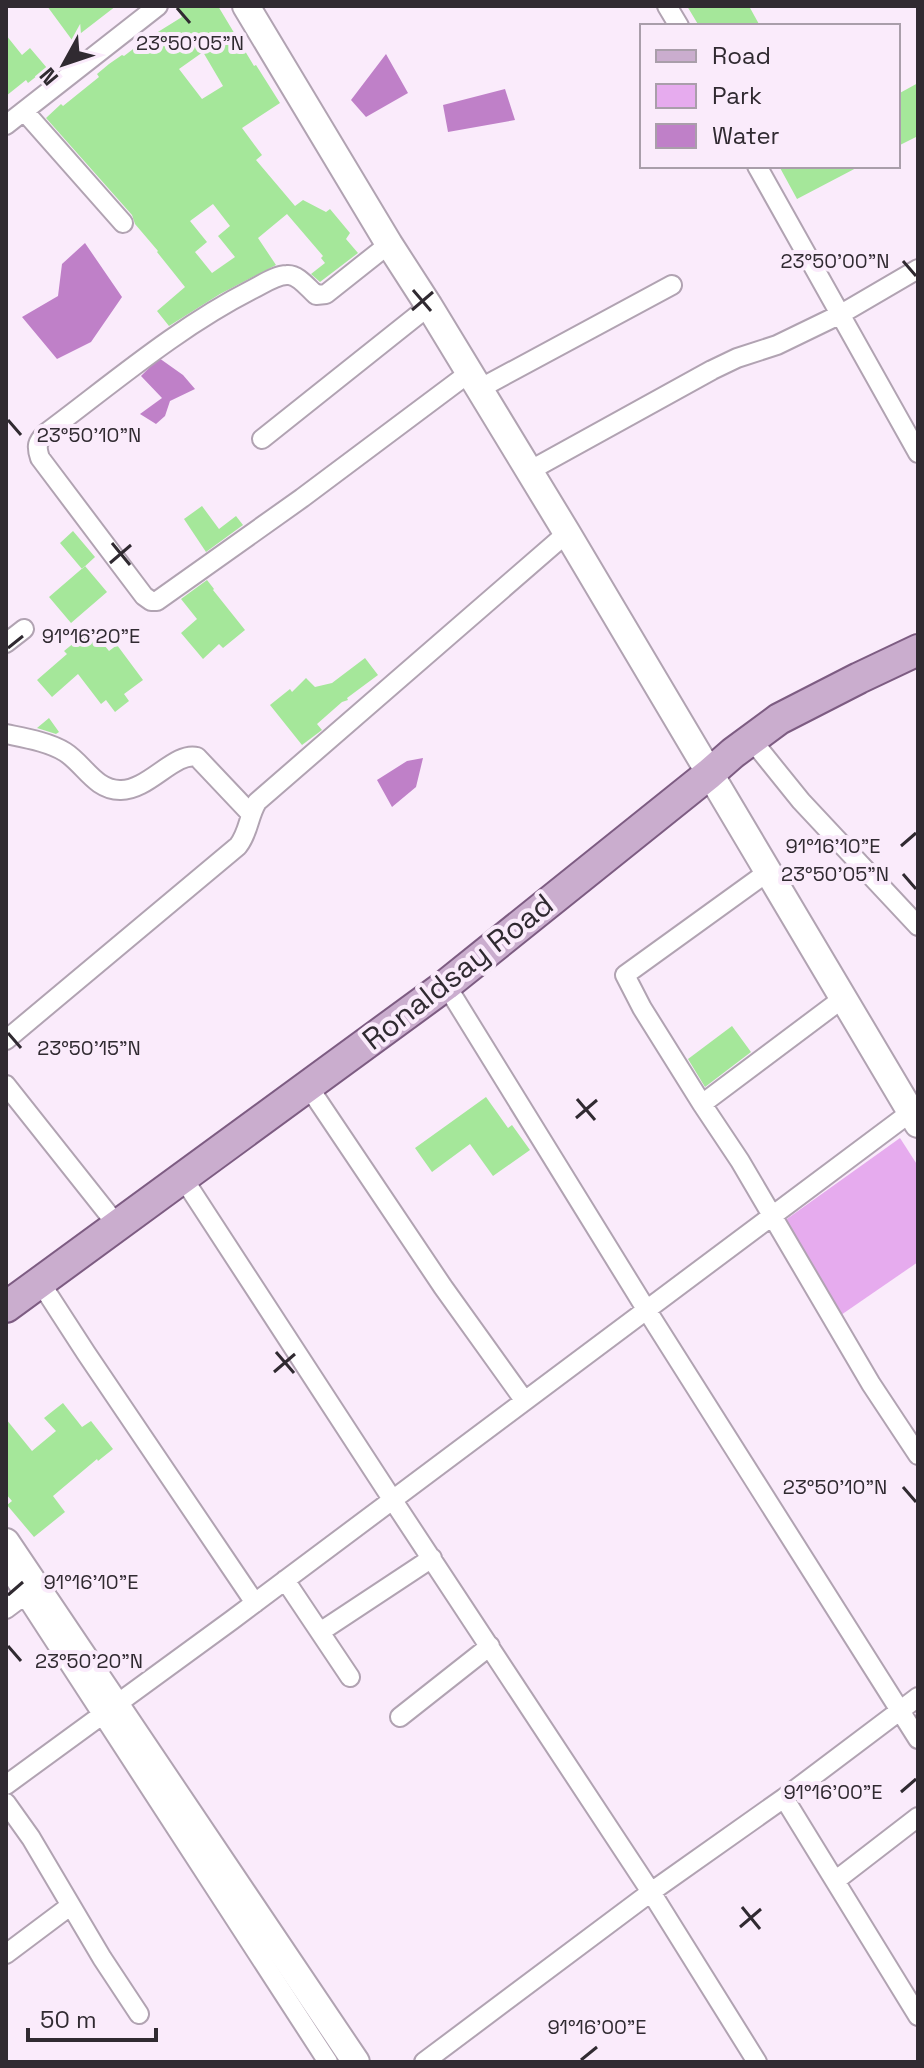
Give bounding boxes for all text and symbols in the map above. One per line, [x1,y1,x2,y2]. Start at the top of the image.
north arrow [24,24,104,104]
legend [640,24,900,168]
text: 23°50'05"N [136,30,244,56]
text: Road [712,40,771,71]
text: N [33,62,64,92]
text: Park [712,80,762,111]
text: Water [712,120,780,151]
text: 23°50'00"N [781,248,889,274]
text: 23°50'10"N [37,422,141,448]
text: 91°16'20"E [42,623,140,649]
text: 91°16'10"E [786,833,880,859]
text: 23°50'05"N [781,861,889,887]
street label: Ronaldsay Road [354,885,561,1058]
text: 23°50'15"N [37,1035,141,1061]
text: 23°50'10"N [783,1474,887,1500]
text: 91°16'10"E [44,1569,138,1595]
text: 23°50'20"N [35,1648,143,1674]
text: 91°16'00"E [783,1779,883,1805]
scale bar [28,1992,156,2042]
text: 50 m [40,2004,97,2035]
text: 91°16'00"E [547,2014,647,2040]

